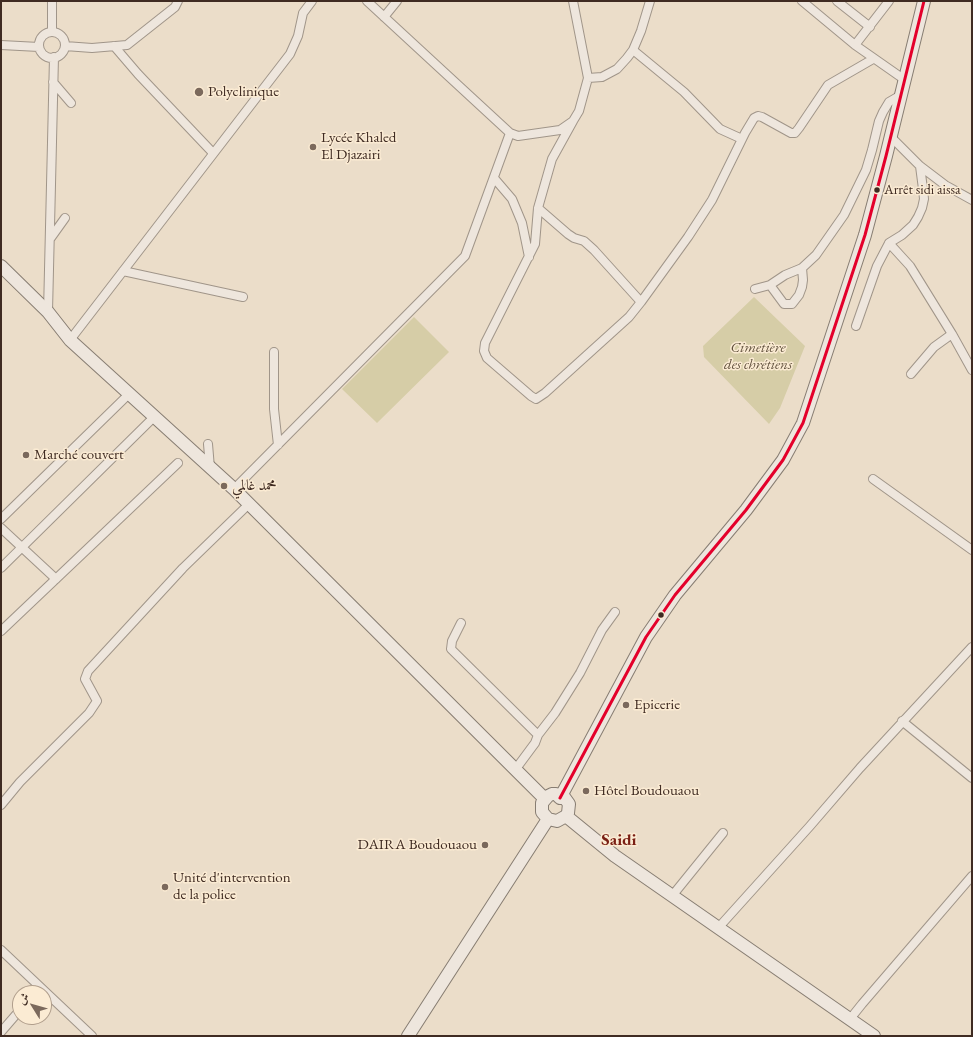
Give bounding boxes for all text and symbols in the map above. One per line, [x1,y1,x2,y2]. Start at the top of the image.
place label: Polyclinique [208,83,279,101]
marker: Polyclinique [193,86,205,98]
place label: Lycée Khaled El Djazairi [321,129,396,164]
marker: Lycée Khaled El Djazairi [308,142,318,152]
place label: Arrêt sidi aissa [884,182,961,198]
marker: Arrêt sidi aissa [872,185,882,195]
park label: Cimetière des chrétiens [724,339,792,374]
place label: Marché couvert [34,446,124,464]
marker: Marché couvert [21,450,31,460]
place label: محمد غالمي [232,477,276,495]
marker: محمد غالمي [219,481,229,491]
unlabelled marker [656,610,666,620]
place label: Epicerie [634,696,680,714]
marker: Epicerie [621,700,631,710]
place label: Hôtel Boudouaou [594,782,699,800]
marker: Hôtel Boudouaou [581,786,591,796]
district label: Saidi [601,830,637,850]
place label: DAIRA Boudouaou [358,836,477,854]
marker: DAIRA Boudouaou [480,840,490,850]
place label: Unité d'intervention de la police [173,869,291,904]
marker: Unité d'intervention de la police [160,882,170,892]
north arrow [12,985,52,1025]
text: ش [14,990,32,1007]

